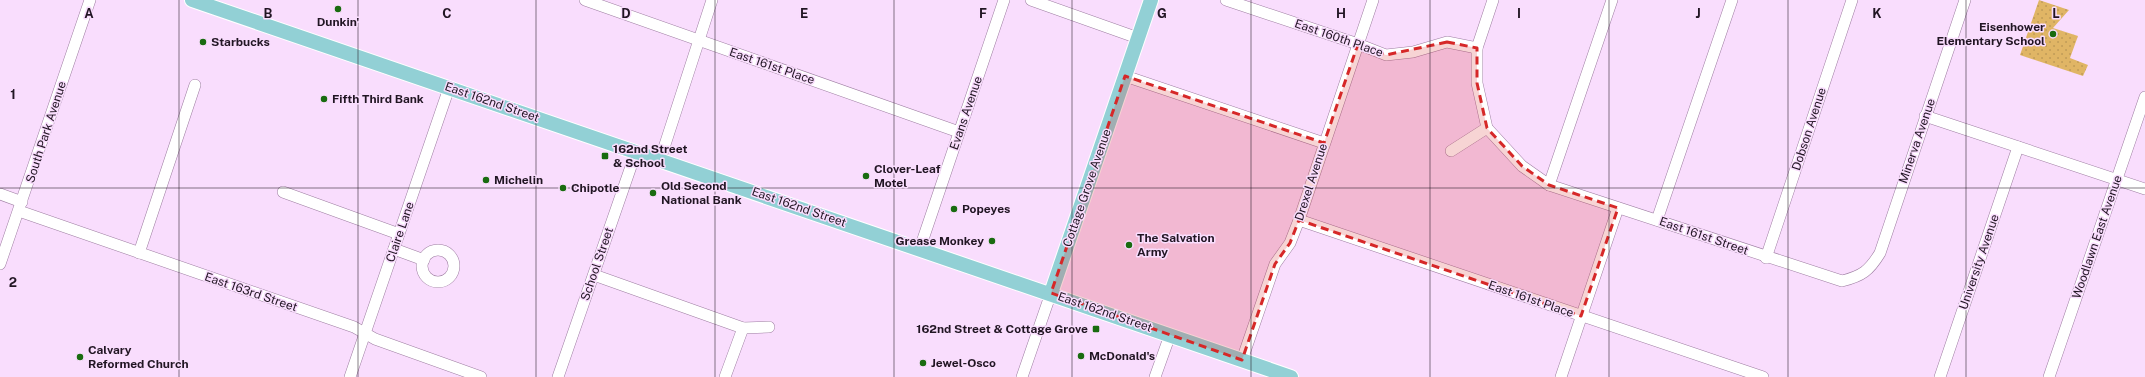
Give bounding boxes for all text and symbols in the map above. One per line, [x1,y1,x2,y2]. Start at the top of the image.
marker: Dunkin' [333,4,343,14]
text: A [84,6,94,21]
text: B [264,6,273,21]
text: C [442,6,452,21]
text: D [621,6,631,21]
text: E [800,6,808,21]
text: F [979,6,987,21]
text: G [1157,6,1167,21]
text: H [1336,6,1346,21]
text: I [1517,6,1521,21]
text: J [1695,6,1701,21]
text: K [1872,6,1882,21]
text: L [2052,6,2060,21]
place label: Dunkin' [317,15,359,29]
street label: East 160th Place [1293,16,1385,60]
place label: Eisenhower Elementary School [1937,20,2045,48]
marker: Eisenhower Elementary School [2048,29,2058,39]
place label: Starbucks [211,35,270,49]
marker: Starbucks [198,37,208,47]
street label: East 161st Place [727,45,817,87]
street label: Evans Avenue [947,74,985,152]
street label: South Park Avenue [23,79,69,185]
street label: East 162nd Street [443,79,541,125]
street label: Dobson Avenue [1789,86,1829,172]
text: 1 [10,87,16,102]
place label: Fifth Third Bank [332,92,424,106]
marker: Fifth Third Bank [319,94,329,104]
street label: Minerva Avenue [1896,96,1938,185]
street label: Cottage Grove Avenue [1060,127,1114,249]
street label: Drexel Avenue [1292,141,1330,222]
place label: 162nd Street & School [613,142,688,170]
marker: 162nd Street & School [600,151,610,161]
place label: Clover-Leaf Motel [874,162,941,190]
marker: Clover-Leaf Motel [861,171,871,181]
place label: Michelin [494,173,543,187]
street label: Woodlawn East Avenue [2069,173,2125,301]
marker: Michelin [481,175,491,185]
place label: Old Second National Bank [661,179,742,207]
place label: Chipotle [571,181,620,195]
marker: Chipotle [558,183,568,193]
street label: East 162nd Street [750,184,848,230]
marker: Old Second National Bank [648,188,658,198]
street label: Claire Lane [383,200,417,264]
place label: Popeyes [962,202,1010,216]
marker: Popeyes [949,204,959,214]
street label: University Avenue [1956,212,2002,312]
street label: East 161st Street [1658,214,1751,258]
street label: School Street [578,225,616,302]
place label: The Salvation Army [1137,231,1215,259]
place label: Grease Monkey [895,234,984,248]
marker: Grease Monkey [987,236,997,246]
marker: The Salvation Army [1124,240,1134,250]
street label: East 163rd Street [203,270,299,315]
text: 2 [9,275,17,290]
street label: East 161st Place [1486,278,1576,320]
street label: East 162nd Street [1056,289,1154,335]
place label: 162nd Street & Cottage Grove [916,322,1088,336]
marker: 162nd Street & Cottage Grove [1091,324,1101,334]
place label: Calvary Reformed Church [88,343,189,371]
place label: McDonald's [1089,349,1155,363]
marker: McDonald's [1076,351,1086,361]
marker: Calvary Reformed Church [75,352,85,362]
place label: Jewel-Osco [931,356,996,370]
marker: Jewel-Osco [918,358,928,368]

